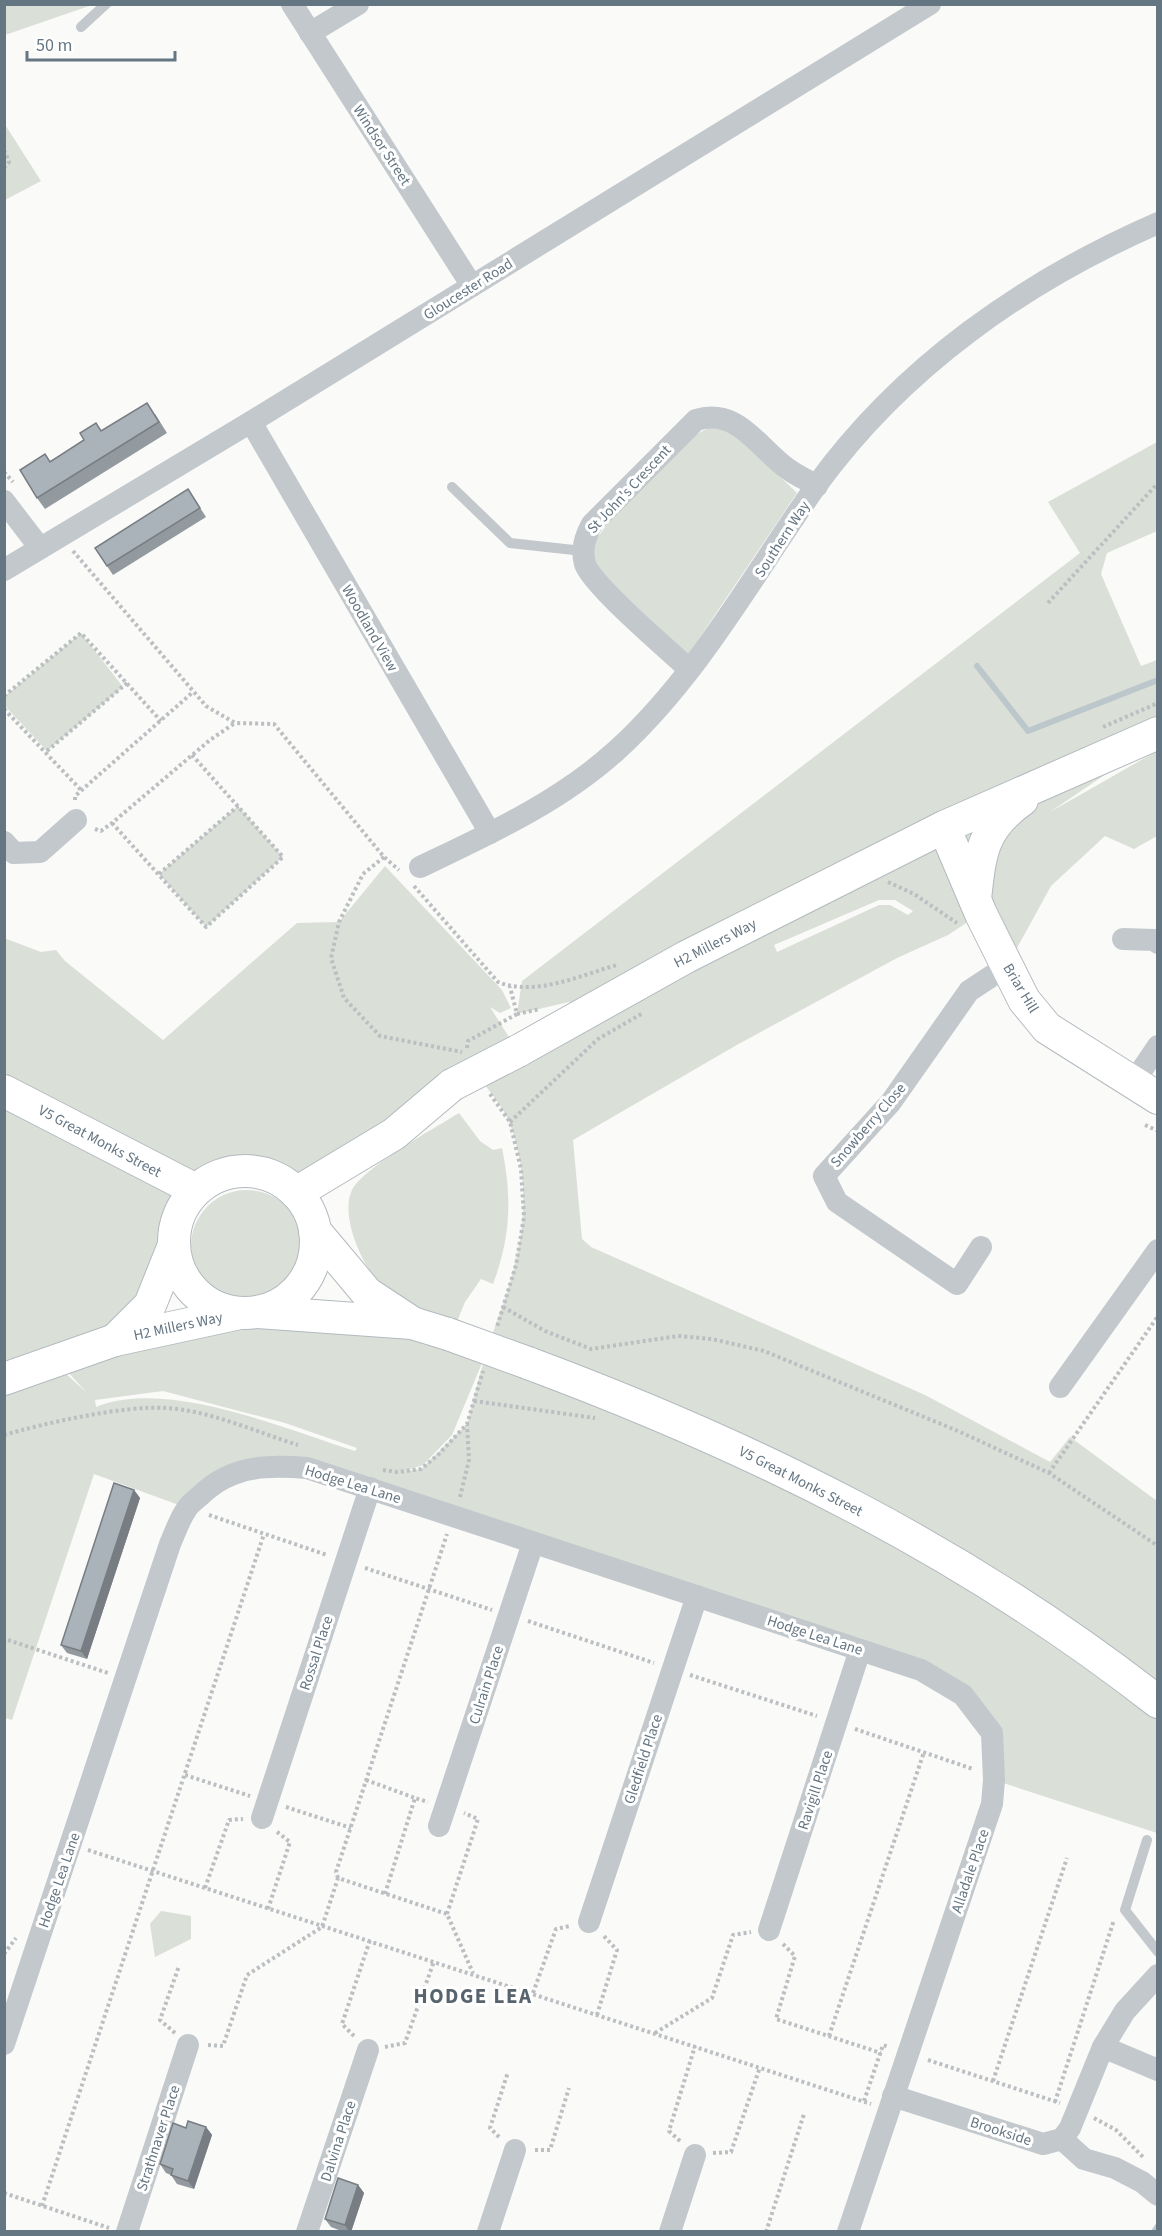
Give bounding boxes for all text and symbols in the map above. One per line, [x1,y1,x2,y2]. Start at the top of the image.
scale bar [27,24,176,62]
text: 50 m [36,33,72,58]
street label: Windsor Street [348,101,415,190]
street label: Gloucester Road [419,253,517,325]
street label: St John's Crescent [583,440,676,538]
street label: Southern Way [750,497,815,582]
street label: Woodland View [336,581,403,676]
street label: H2 Millers Way [670,914,760,973]
street label: Briar Hill [998,959,1044,1017]
street label: Snowberry Close [826,1079,911,1172]
street label: V5 Great Monks Street [34,1100,165,1183]
street label: H2 Millers Way [132,1307,225,1346]
street label: V5 Great Monks Street [735,1441,866,1522]
street label: Hodge Lea Lane [302,1460,403,1509]
street label: Hodge Lea Lane [764,1610,865,1661]
street label: Rossal Place [295,1613,338,1693]
street label: Culrain Place [464,1643,509,1727]
street label: Gledfield Place [619,1712,668,1807]
street label: Ravigill Place [793,1748,838,1833]
street label: Alladale Place [946,1826,995,1916]
street label: Hodge Lea Lane [33,1830,86,1931]
district label: HODGE LEA [414,1981,532,2011]
street label: Strathnaver Place [131,2082,186,2194]
street label: Dalvina Place [316,2098,361,2184]
street label: Brookside [967,2112,1034,2151]

